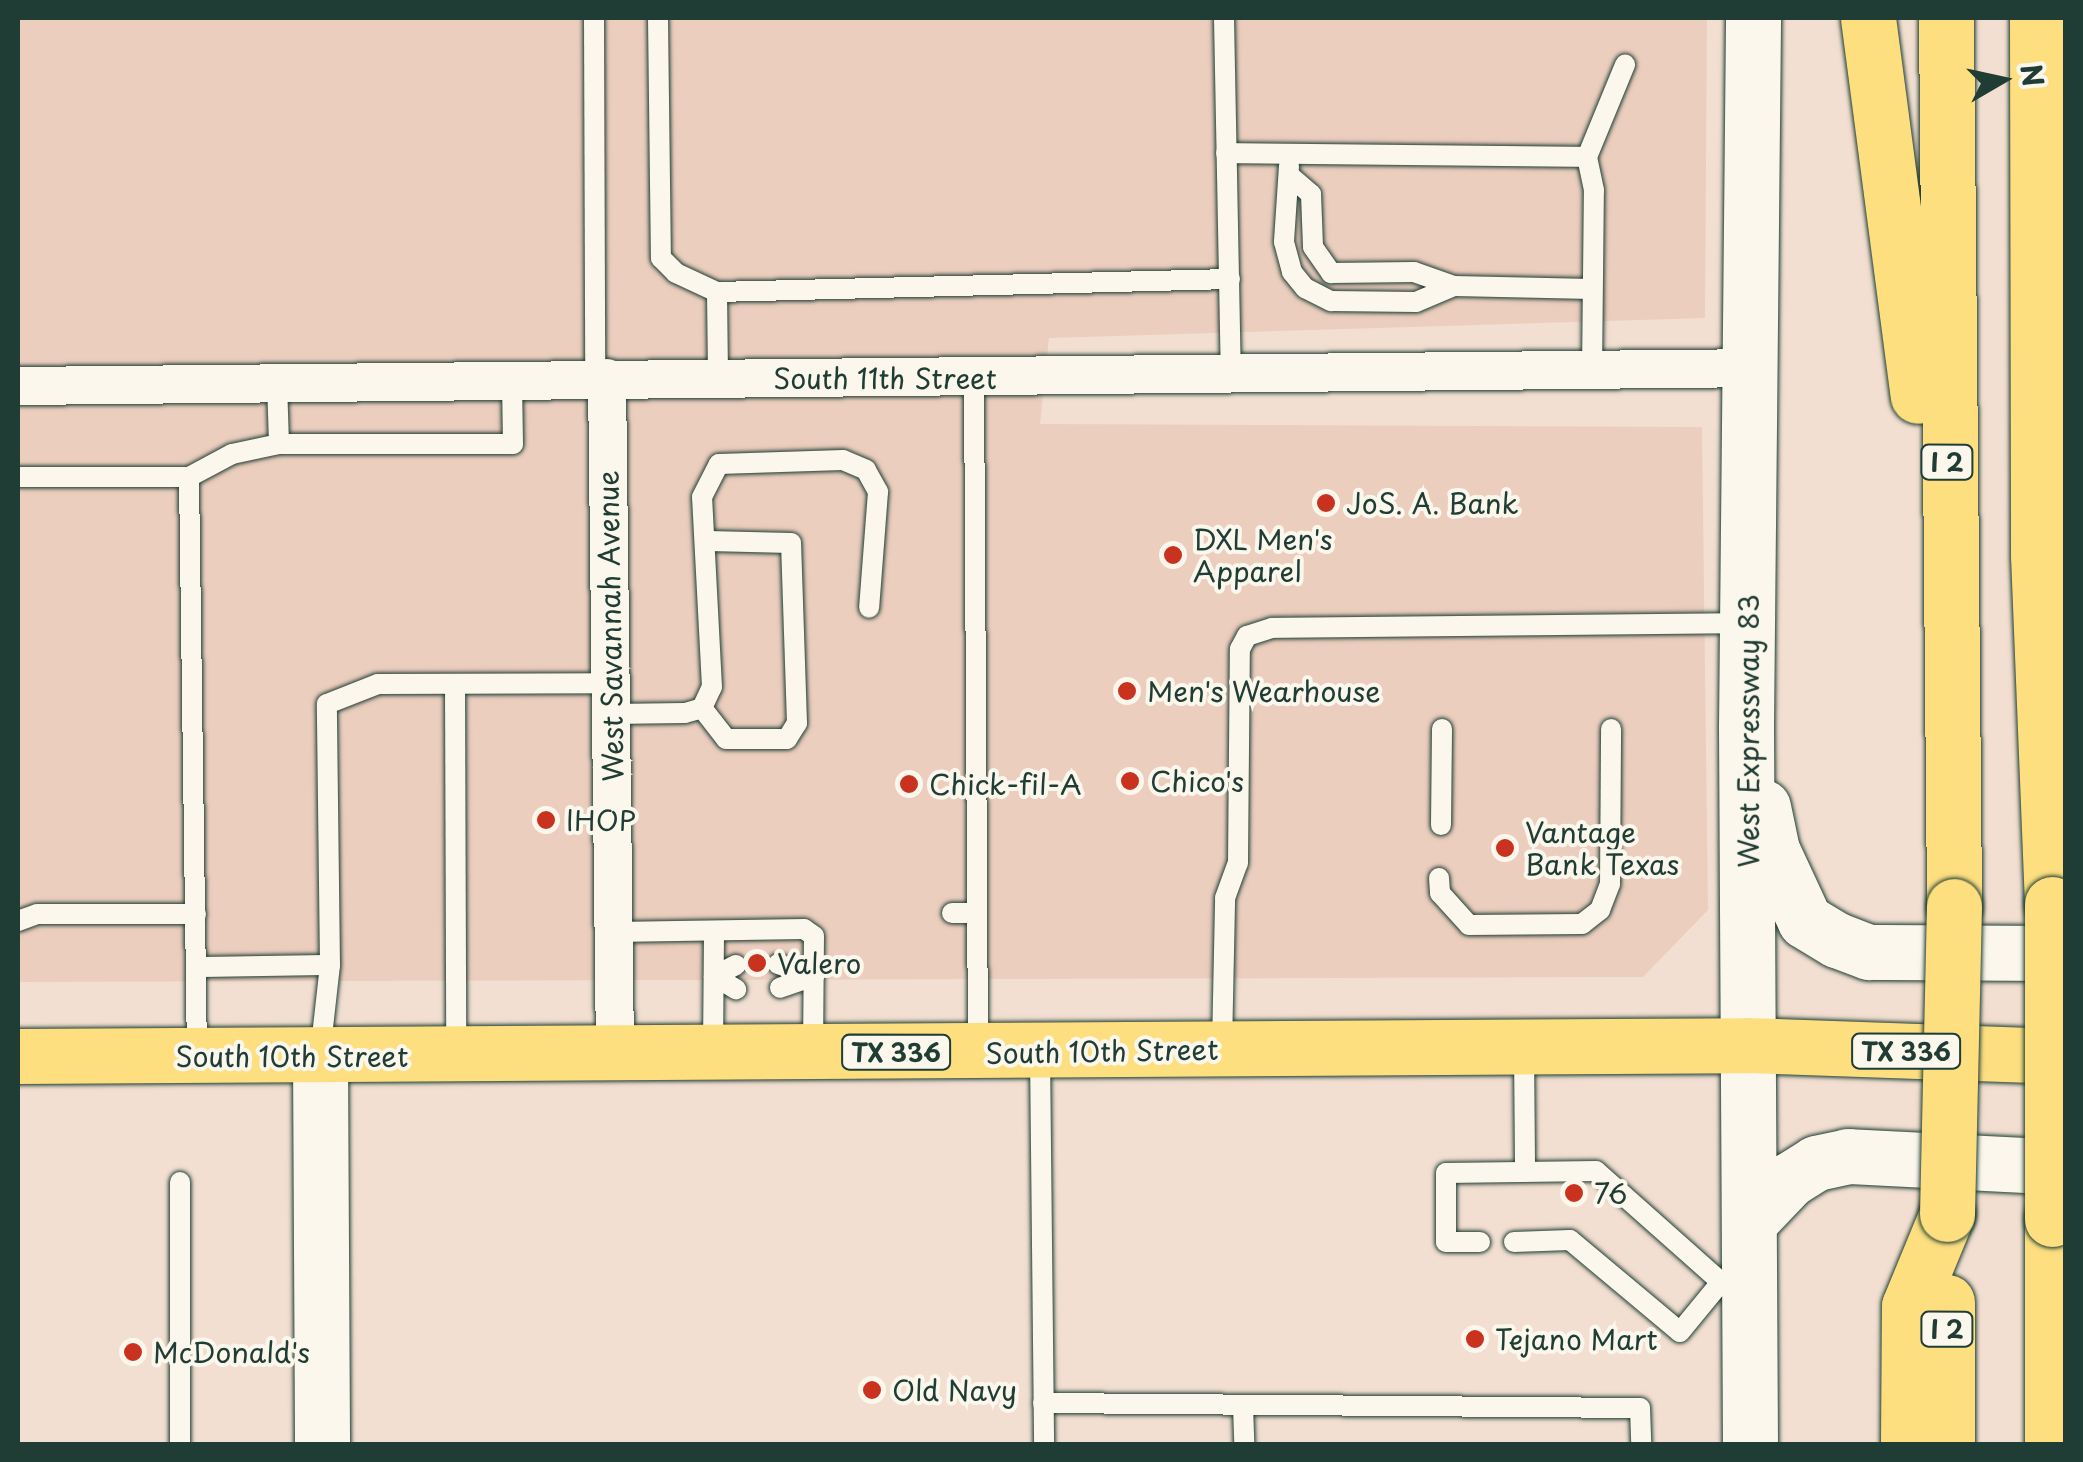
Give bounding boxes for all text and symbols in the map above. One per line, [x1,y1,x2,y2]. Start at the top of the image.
north arrow [1953,30,2053,130]
text: N [2010,61,2056,90]
street label: South 11th Street [770,361,1000,395]
road number: I 2 [1920,442,1974,482]
street label: West Savannah Avenue [590,469,630,783]
place label: JoS. A. Bank [1346,486,1520,520]
marker: JoS. A. Bank [1315,492,1337,514]
place label: DXL Men's Apparel [1193,522,1334,588]
marker: DXL Men's Apparel [1162,544,1184,566]
street label: West Expressway 83 [1731,593,1765,869]
place label: Men's Wearhouse [1147,674,1382,708]
marker: Men's Wearhouse [1116,680,1138,702]
place label: Chico's [1150,764,1244,798]
place label: Chick-fil-A [929,767,1082,801]
marker: Chico's [1119,770,1141,792]
marker: Chick-fil-A [898,773,920,795]
place label: IHOP [566,803,636,837]
marker: IHOP [535,809,557,831]
place label: Vantage Bank Texas [1525,815,1678,881]
marker: Vantage Bank Texas [1494,837,1516,859]
place label: Valero [777,946,861,980]
marker: Valero [746,952,768,974]
road number: TX 336 [1848,1031,1964,1071]
road number: TX 336 [838,1032,954,1072]
street label: South 10th Street [983,1032,1221,1070]
street label: South 10th Street [173,1039,411,1073]
place label: 76 [1594,1176,1627,1210]
marker: 76 [1563,1182,1585,1204]
road number: I 2 [1920,1309,1974,1349]
place label: Tejano Mart [1495,1322,1657,1356]
marker: Tejano Mart [1464,1328,1486,1350]
place label: McDonald's [153,1335,310,1369]
marker: McDonald's [122,1341,144,1363]
place label: Old Navy [892,1373,1017,1407]
marker: Old Navy [861,1379,883,1401]

